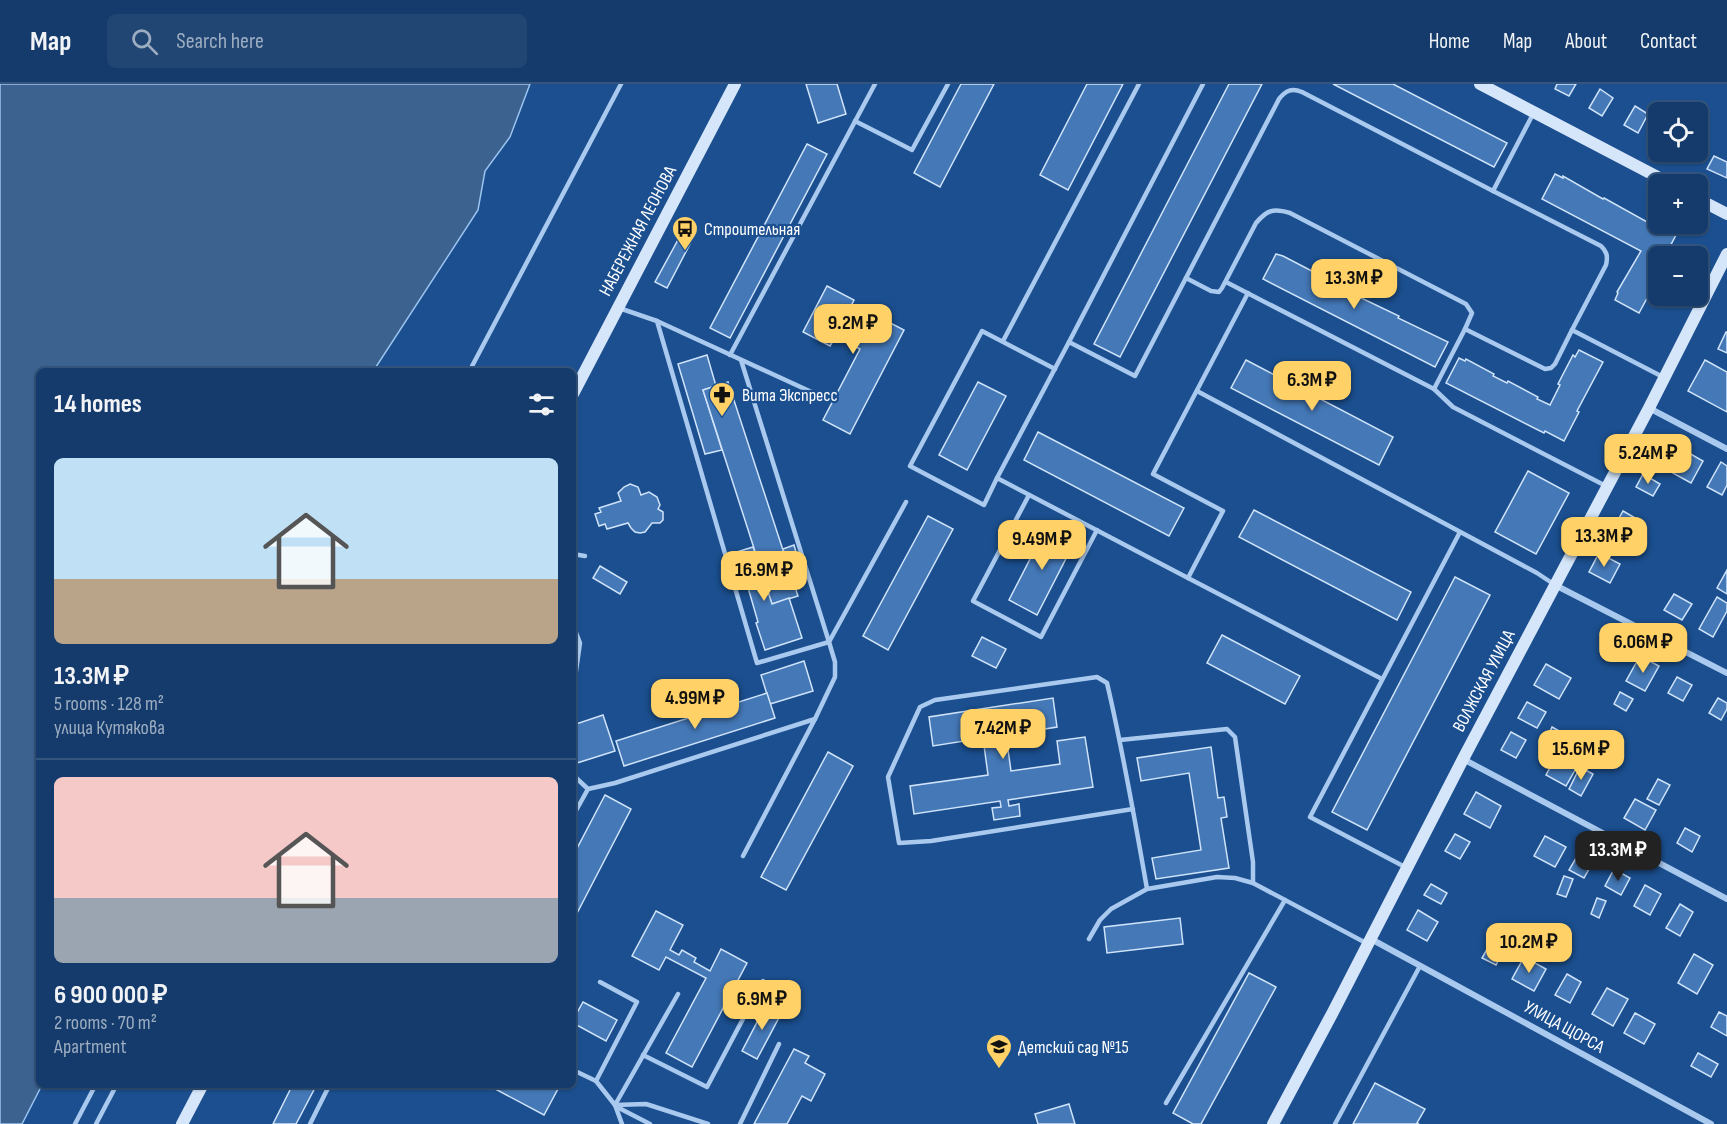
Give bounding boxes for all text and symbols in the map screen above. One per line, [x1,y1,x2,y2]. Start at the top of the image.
search box [107,14,527,68]
text: Map [30,25,71,58]
icon: search [128,25,161,58]
text: Search here [176,28,264,55]
text: Home [1429,29,1470,54]
text: Map [1503,29,1532,54]
text: About [1565,29,1607,54]
text: Contact [1640,29,1697,54]
map controls [1648,102,1708,306]
button: locate [1648,102,1708,162]
street label: НАБЕРЕЖНАЯ ЛЕОНОВА [595,162,681,300]
button: + [1648,174,1708,234]
bus stop icon: Строительная [670,214,700,252]
place label: Строительная [704,219,800,240]
button: − [1648,246,1708,306]
pin: 13.3M ₽ [1299,259,1409,310]
text: 13.3M ₽ [1325,266,1383,290]
pin: 9.2M ₽ [804,304,902,355]
text: 9.2M ₽ [828,311,878,335]
pin: 6.3M ₽ [1263,361,1361,412]
text: 6.3M ₽ [1287,368,1337,392]
pharmacy icon: Вита Экспресс [707,380,737,418]
place label: Вита Экспресс [742,385,838,406]
icon: filters [525,388,558,421]
text: 14 homes [54,389,142,420]
pin: 5.24M ₽ [1593,434,1703,485]
text: 5.24M ₽ [1618,441,1678,465]
icon: home [252,497,360,605]
pin: 13.3M ₽ [1549,517,1659,568]
pin: 9.49M ₽ [987,520,1097,571]
text: 13.3M ₽ [1575,524,1633,548]
text: 9.49M ₽ [1012,527,1072,551]
pin: 16.9M ₽ [709,551,819,602]
text: 16.9M ₽ [735,558,793,582]
pin: 6.06M ₽ [1588,623,1698,674]
street label: ВОЛЖСКАЯ УЛИЦА [1448,626,1520,735]
text: 6.06M ₽ [1613,630,1673,654]
text: 13.3M ₽ [54,661,129,692]
pin: 4.99M ₽ [640,679,750,730]
text: 4.99M ₽ [665,686,725,710]
text: 5 rooms · 128 m² [54,692,164,716]
pin: 7.42M ₽ [948,709,1058,760]
text: улица Кутякова [54,716,165,740]
text: 7.42M ₽ [974,716,1032,740]
pin: 15.6M ₽ [1526,730,1636,781]
text: 15.6M ₽ [1552,737,1610,761]
icon: home [252,816,360,924]
pin: 13.3M ₽ [1563,831,1673,882]
text: 13.3M ₽ [1589,838,1647,862]
pin: 10.2M ₽ [1474,923,1584,974]
text: 10.2M ₽ [1500,930,1558,954]
text: 6 900 000 ₽ [54,980,168,1011]
pin: 6.9M ₽ [713,980,811,1031]
text: 6.9M ₽ [737,987,787,1011]
street label: УЛИЦА ЩОРСА [1520,996,1608,1058]
text: 2 rooms · 70 m² [54,1011,157,1035]
school or university icon: Детский сад №15 [984,1032,1014,1070]
text: Apartment [54,1035,127,1059]
place label: Детский сад №15 [1018,1037,1129,1058]

